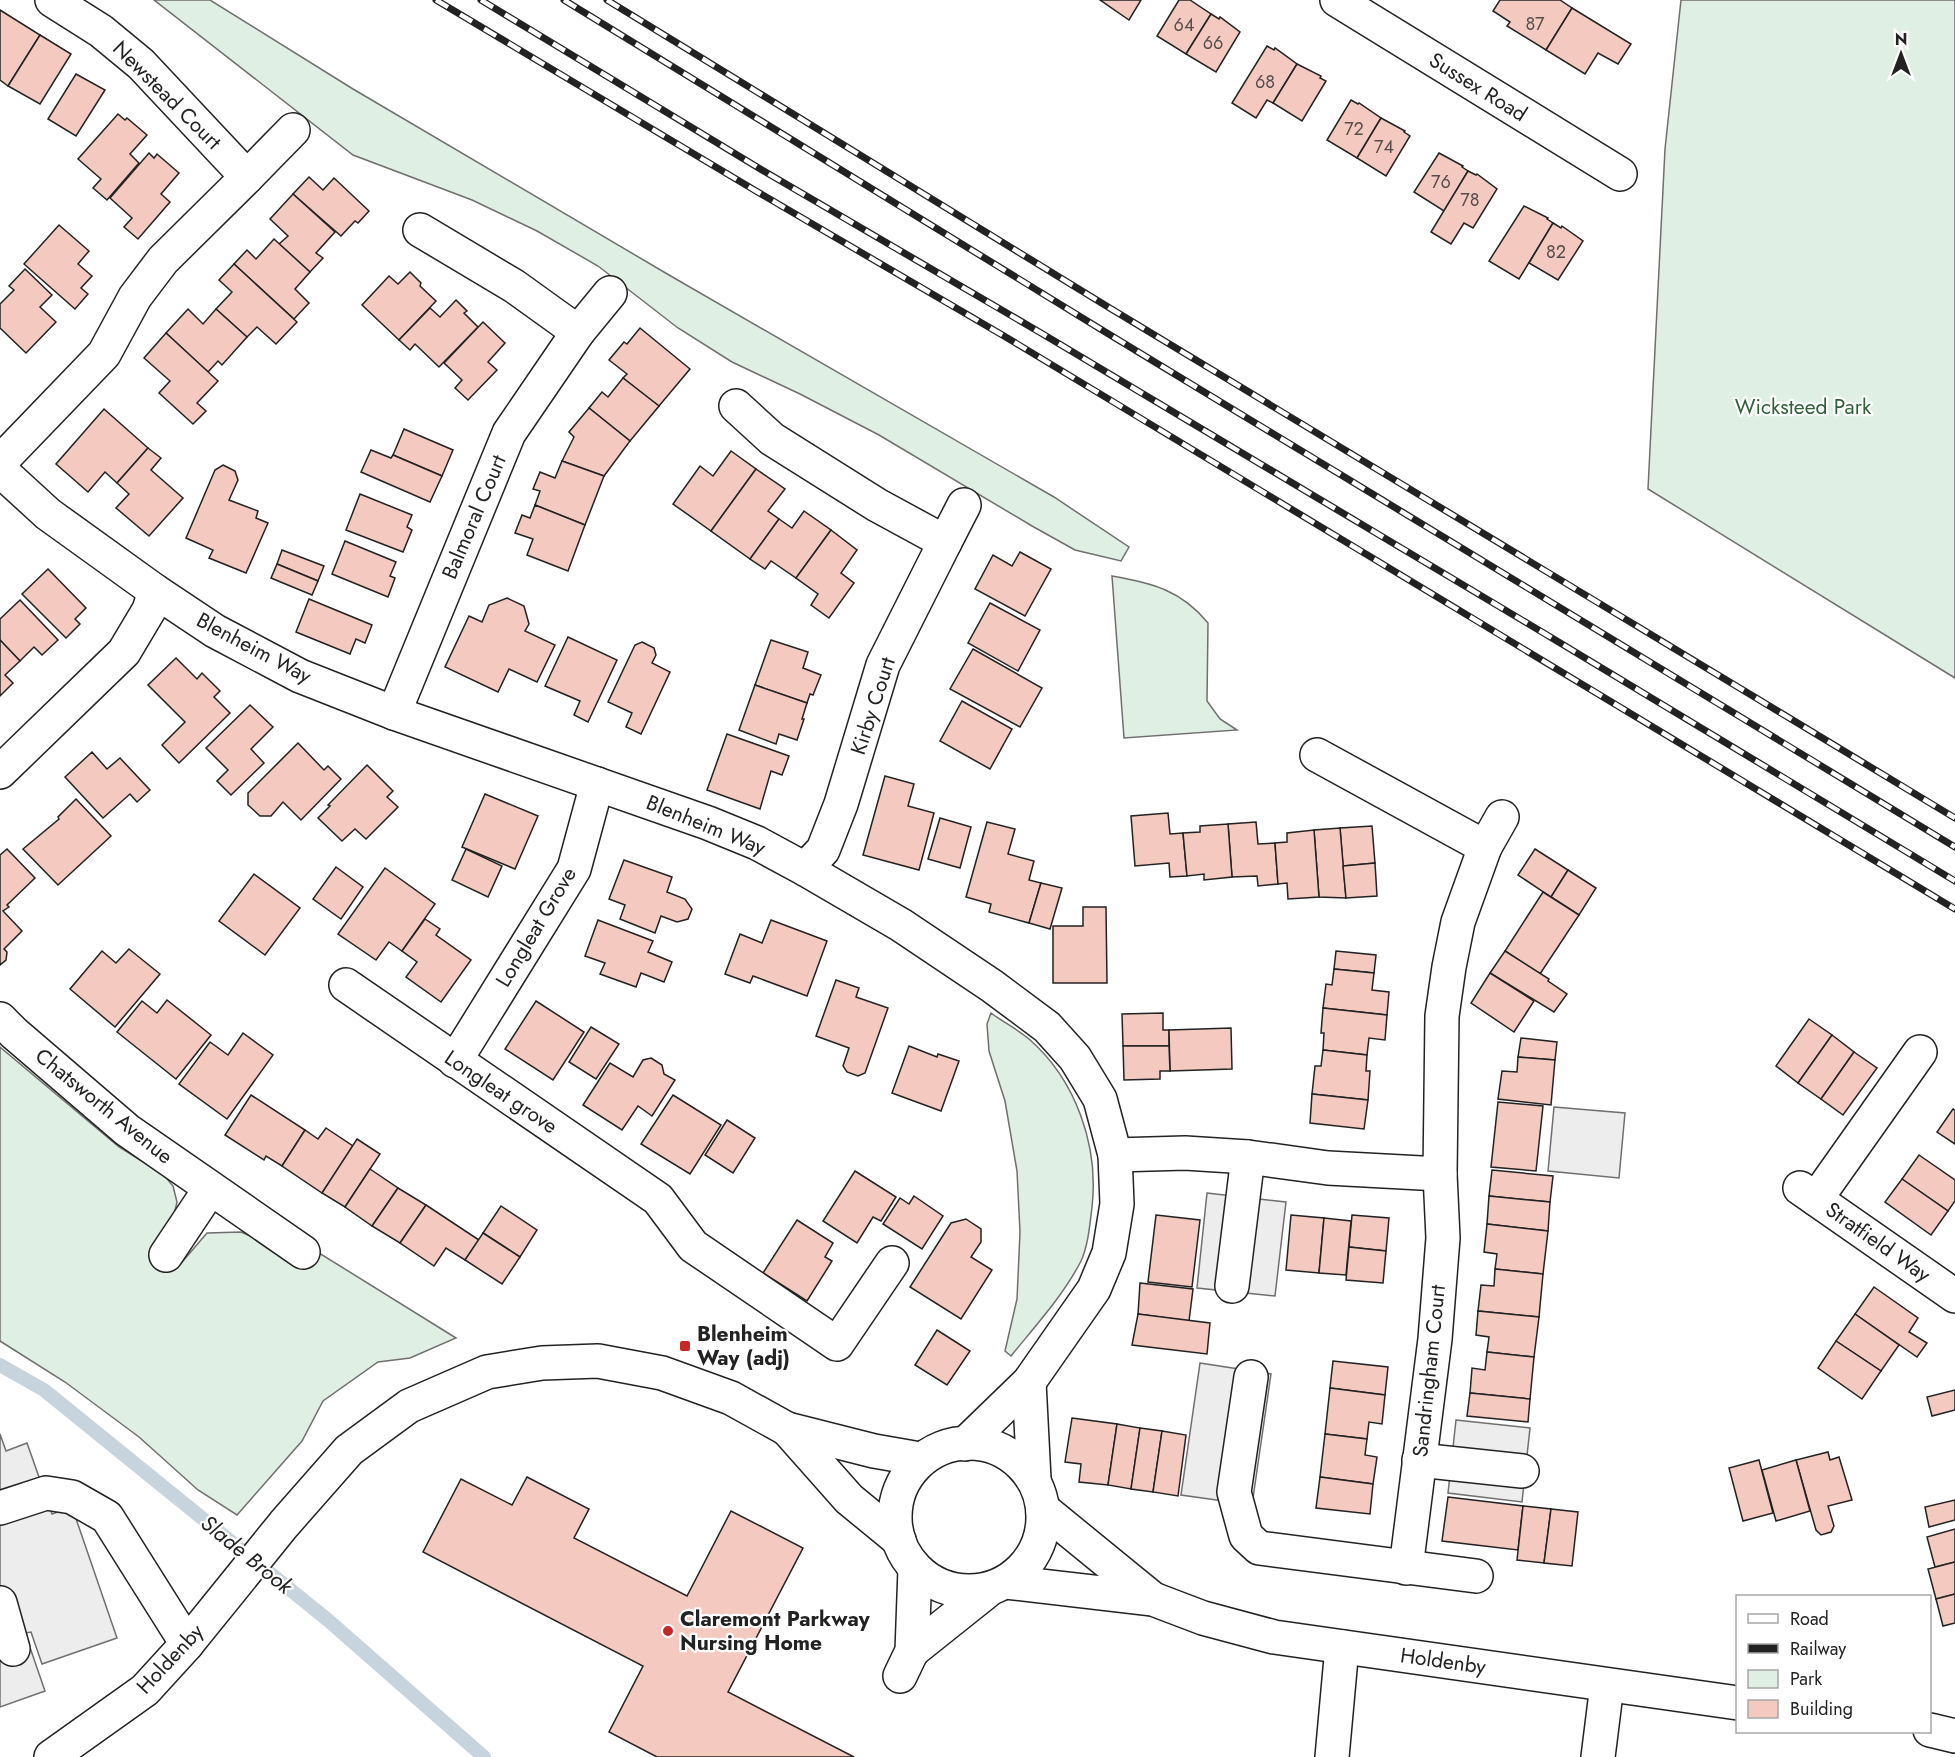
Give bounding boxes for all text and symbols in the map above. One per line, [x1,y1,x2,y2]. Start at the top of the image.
house number: 87 [1525,11,1545,37]
house number: 64 [1174,12,1194,38]
north arrow [1871,24,1931,84]
text: N [1895,28,1907,51]
house number: 66 [1203,30,1223,56]
street label: Newstead Court [106,34,228,156]
street label: Sussex Road [1423,45,1533,129]
house number: 68 [1255,69,1275,95]
house number: 72 [1344,116,1364,142]
house number: 74 [1374,134,1394,160]
house number: 76 [1431,169,1451,195]
house number: 78 [1460,187,1480,213]
house number: 82 [1546,239,1566,265]
park label: Wicksteed Park [1735,392,1872,422]
street label: Balmoral Court [434,450,514,584]
street label: Blenheim Way [191,605,317,691]
street label: Kirby Court [843,653,903,759]
street label: Blenheim Way [642,787,771,863]
street label: Longleat Grove [488,861,584,993]
street label: Chatsworth Avenue [29,1041,179,1171]
street label: Longleat grove [438,1043,564,1141]
street label: Stratfield Way [1819,1195,1937,1290]
street label: Sandringham Court [1405,1283,1453,1459]
place label: Blenheim Way (adj) [697,1319,790,1373]
marker: Blenheim Way (adj) [678,1339,692,1353]
water label: Slade Brook [194,1507,301,1602]
legend [1736,1595,1931,1733]
place label: Claremont Parkway Nursing Home [680,1604,871,1658]
text: Road [1790,1606,1829,1632]
street label: Holdenby [130,1617,211,1701]
marker: Claremont Parkway Nursing Home [661,1624,675,1638]
text: Railway [1790,1636,1846,1662]
street label: Holdenby [1398,1640,1488,1682]
text: Park [1790,1666,1822,1692]
text: Building [1790,1696,1853,1722]

